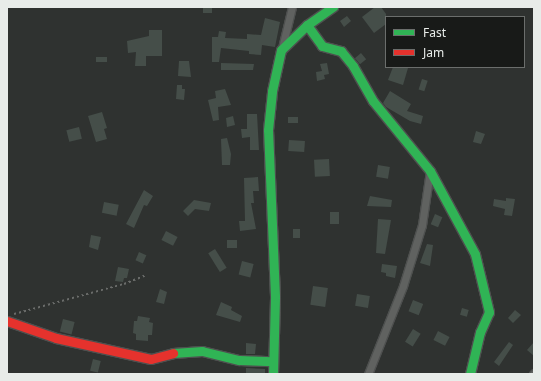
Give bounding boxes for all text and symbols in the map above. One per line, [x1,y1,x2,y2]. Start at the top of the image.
legend [385,16,525,68]
text: Fast [423,24,446,41]
text: Jam [423,44,444,61]

